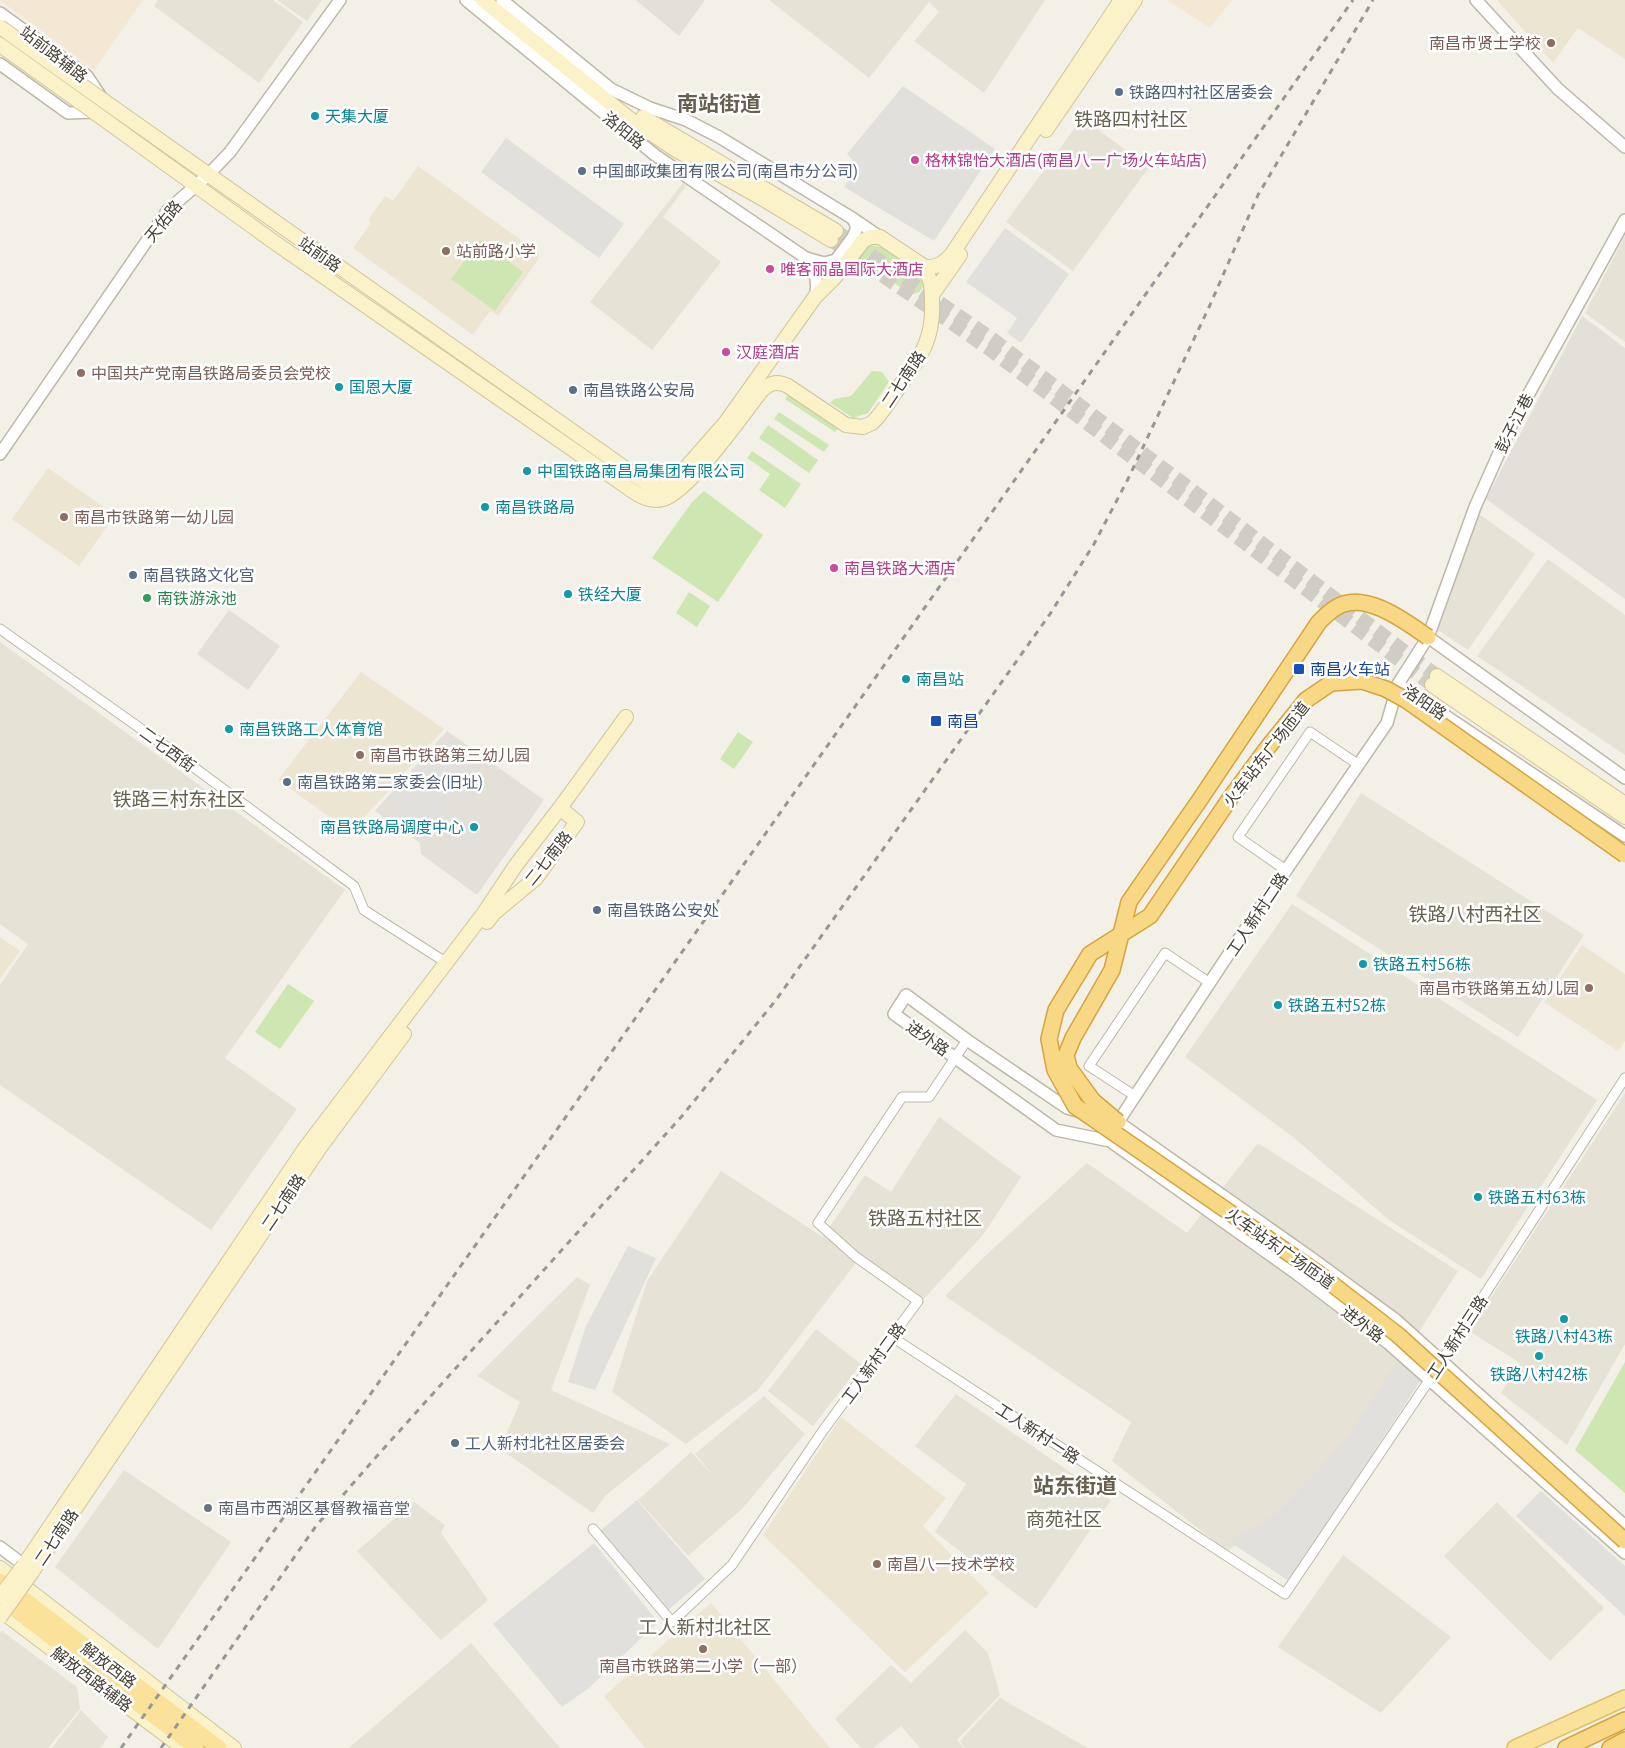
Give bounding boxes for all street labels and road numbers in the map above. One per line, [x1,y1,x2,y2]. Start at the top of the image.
street label: 站前路辅路 [17,22,91,86]
street label: 洛阳路 [600,108,648,152]
street label: 天佑路 [141,197,185,245]
street label: 站前路 [295,233,345,275]
street label: 二七南路 [878,347,928,411]
street label: 彭子江巷 [1491,390,1537,456]
street label: 洛阳路 [1400,681,1450,723]
street label: 火车站东广场匝道 [1220,698,1312,810]
street label: 二七西街 [137,723,199,775]
street label: 二七南路 [521,827,575,889]
street label: 工人新村二路 [1223,869,1291,959]
street label: 进外路 [903,1017,953,1059]
street label: 二七南路 [258,1170,308,1234]
street label: 火车站东广场匝道 [1222,1204,1338,1292]
street label: 工人新村三路 [1423,1292,1491,1382]
street label: 进外路 [1338,1302,1388,1346]
street label: 工人新村二路 [838,1319,908,1407]
street label: 工人新村一路 [993,1399,1083,1467]
street label: 二七南路 [31,1505,81,1569]
street label: 解放西路 [78,1639,140,1691]
street label: 解放西路辅路 [48,1643,136,1715]

